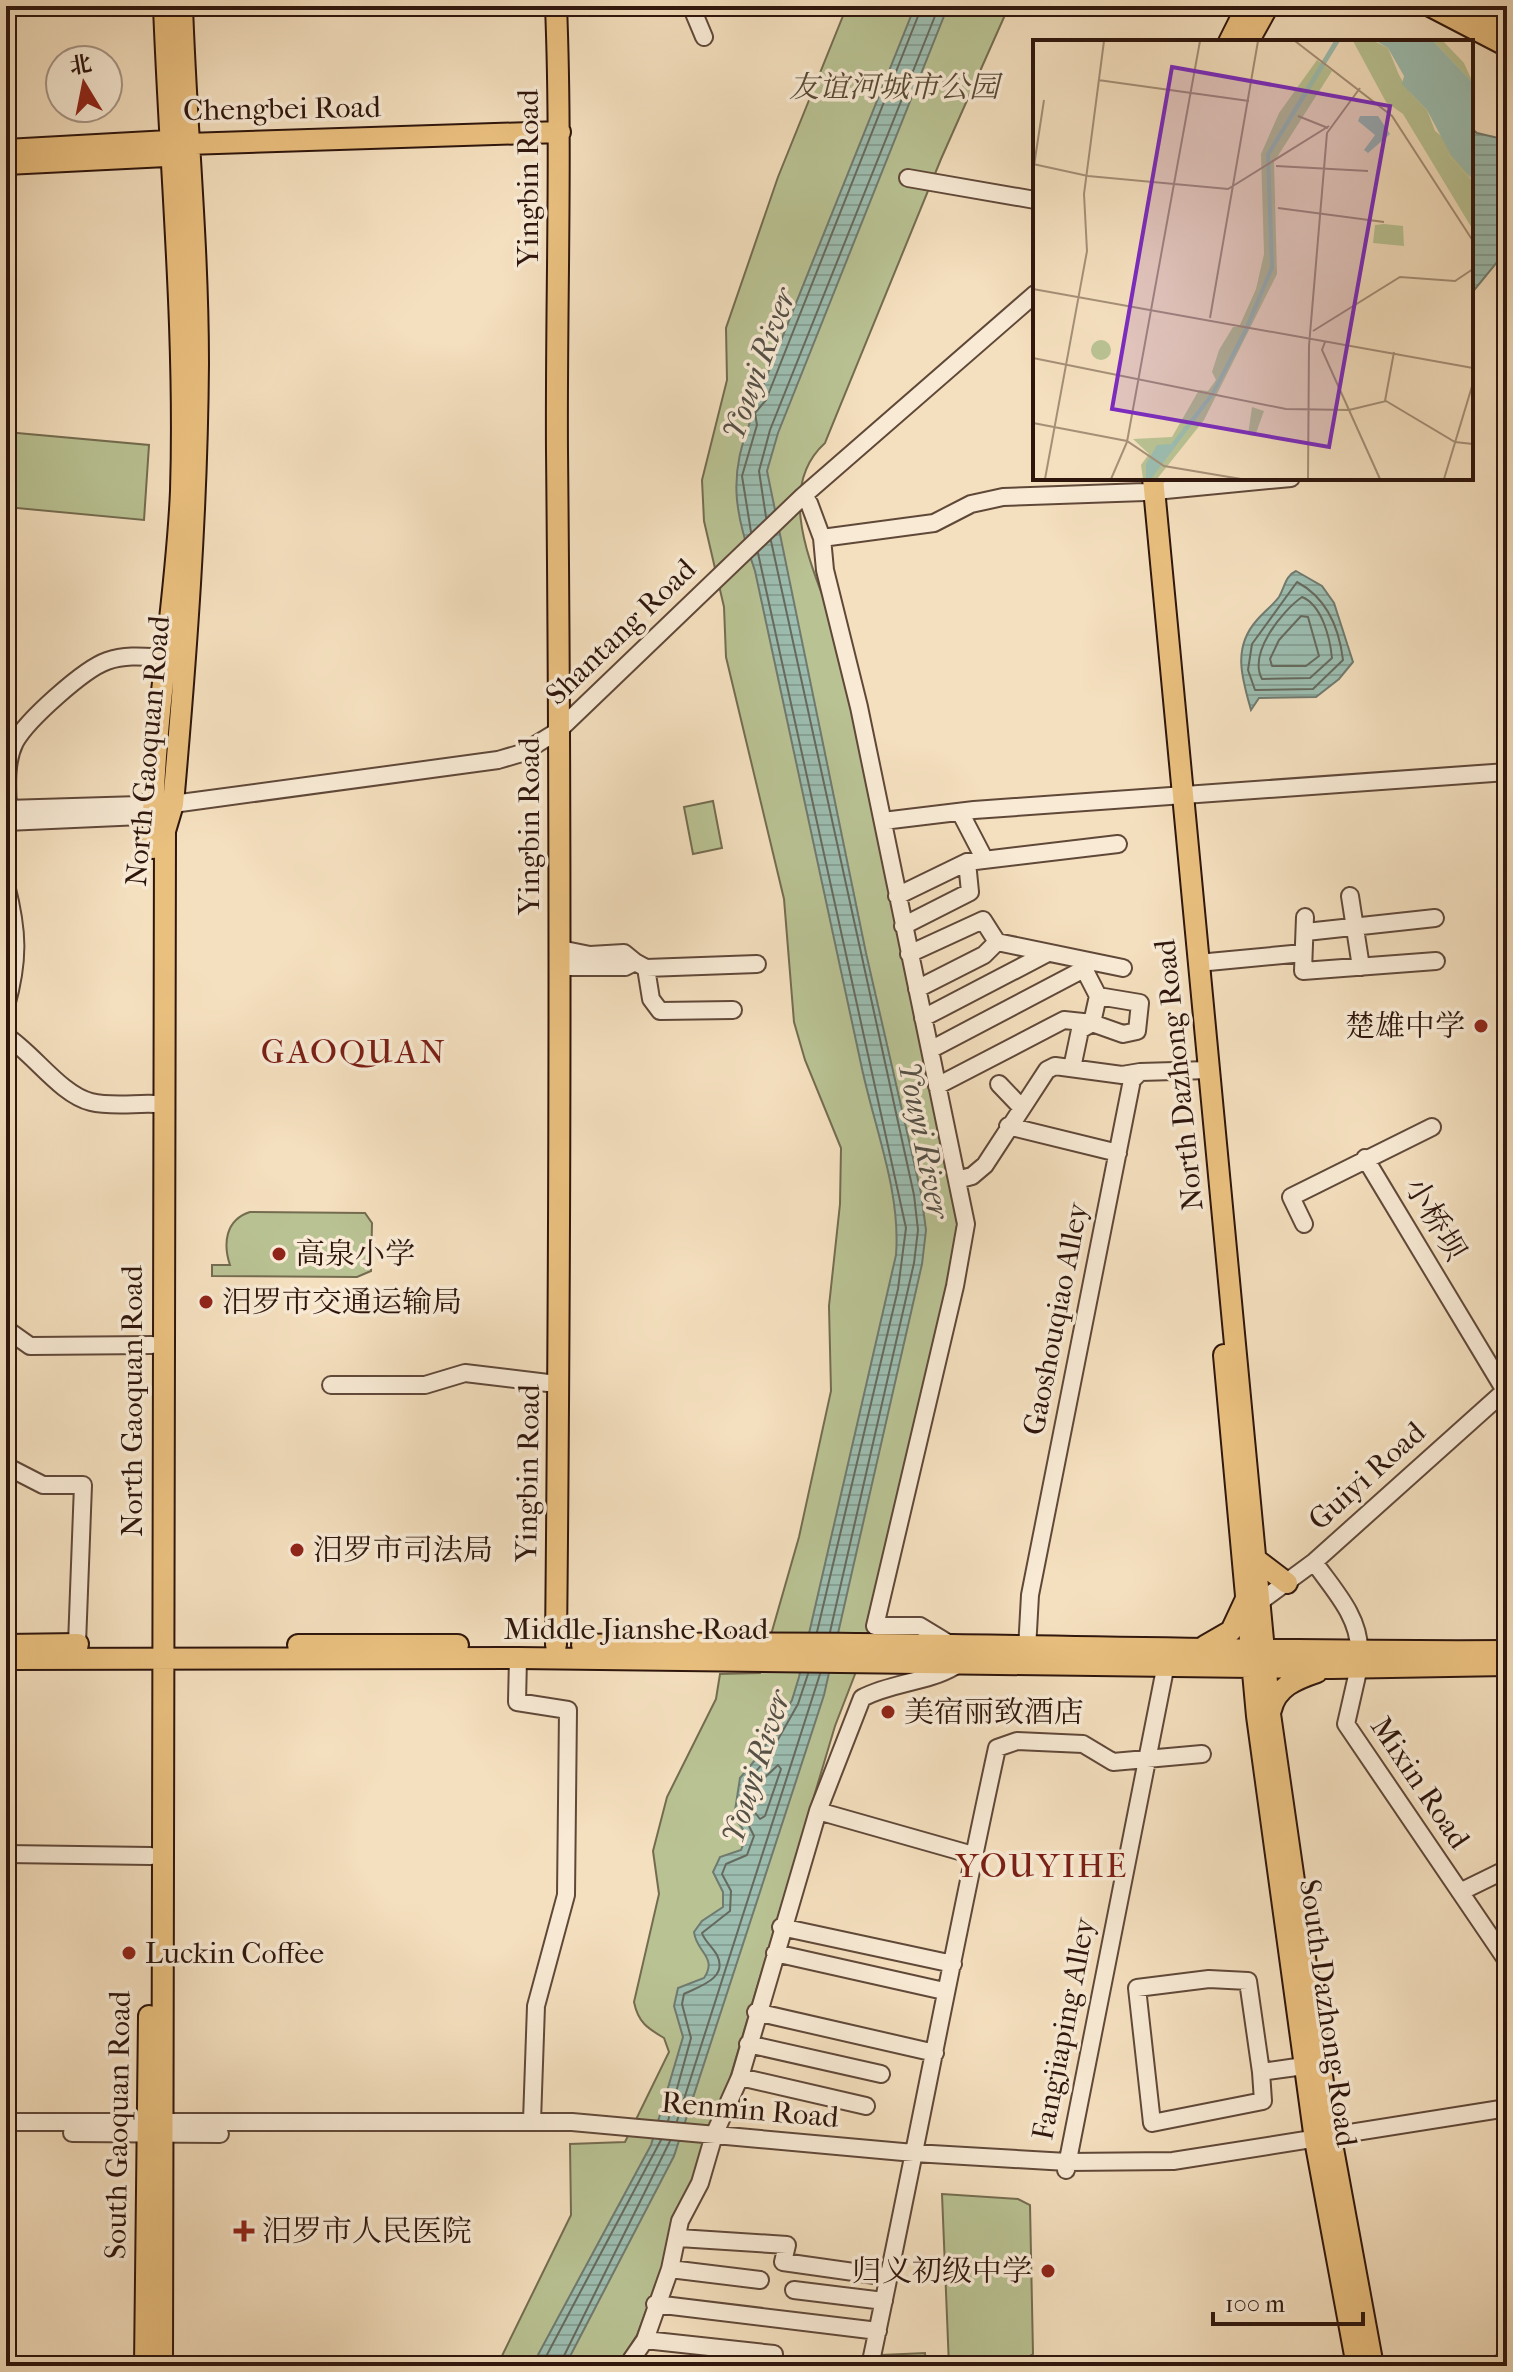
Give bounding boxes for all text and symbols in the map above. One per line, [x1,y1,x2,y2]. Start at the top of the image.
inset map [1033,40,1473,480]
north arrow [44,44,124,124]
text: 北 [68,51,94,80]
park label: 友谊河城市公园 [789,70,1003,105]
street label: Yingbin Road [511,89,546,268]
street label: Chengbei Road [183,90,382,128]
water label: Youyi River [715,281,804,445]
street label: Shantang Road [539,551,704,712]
street label: North Gaoquan Road [119,614,177,888]
street label: Yingbin Road [512,737,547,916]
street label: North Dazhong Road [1147,937,1211,1212]
place label: 楚雄中学 [1345,1009,1465,1044]
marker: 楚雄中学 [1472,1017,1490,1035]
district label: GAOQUAN [261,1032,447,1072]
water label: Youyi River [891,1059,958,1224]
street label: 小桥坝 [1397,1171,1473,1267]
street label: Gaoshouqiao Alley [1016,1199,1096,1438]
place label: 高泉小学 [295,1237,415,1272]
marker: 高泉小学 [270,1245,288,1263]
street label: North Gaoquan Road [115,1265,150,1537]
place label: 汨罗市交通运输局 [222,1285,462,1320]
marker: 汨罗市交通运输局 [197,1293,215,1311]
street label: Yingbin Road [509,1383,547,1563]
street label: Guiyi Road [1302,1414,1433,1537]
place label: 汨罗市司法局 [313,1533,493,1568]
marker: 汨罗市司法局 [288,1541,306,1559]
street label: Middle Jianshe Road [504,1612,769,1647]
water label: Youyi River [714,1683,799,1848]
place label: 美宿丽致酒店 [904,1695,1084,1730]
marker: 美宿丽致酒店 [879,1703,897,1721]
street label: Mixin Road [1363,1710,1477,1856]
district label: YOUYIHE [954,1846,1129,1886]
street label: South Dazhong Road [1292,1877,1364,2150]
street label: Fangjiaping Alley [1025,1914,1103,2143]
place label: Luckin Coffee [145,1936,324,1971]
marker: Luckin Coffee [120,1944,138,1962]
street label: South Gaoquan Road [98,1990,138,2260]
street label: Renmin Road [660,2085,841,2135]
place label: 汨罗市人民医院 [262,2214,472,2249]
marker: 汨罗市人民医院 [233,2220,255,2242]
place label: 归义初级中学 [852,2254,1032,2289]
marker: 归义初级中学 [1039,2262,1057,2280]
scale bar [1213,2276,1363,2326]
text: 100 m [1225,2290,1285,2318]

